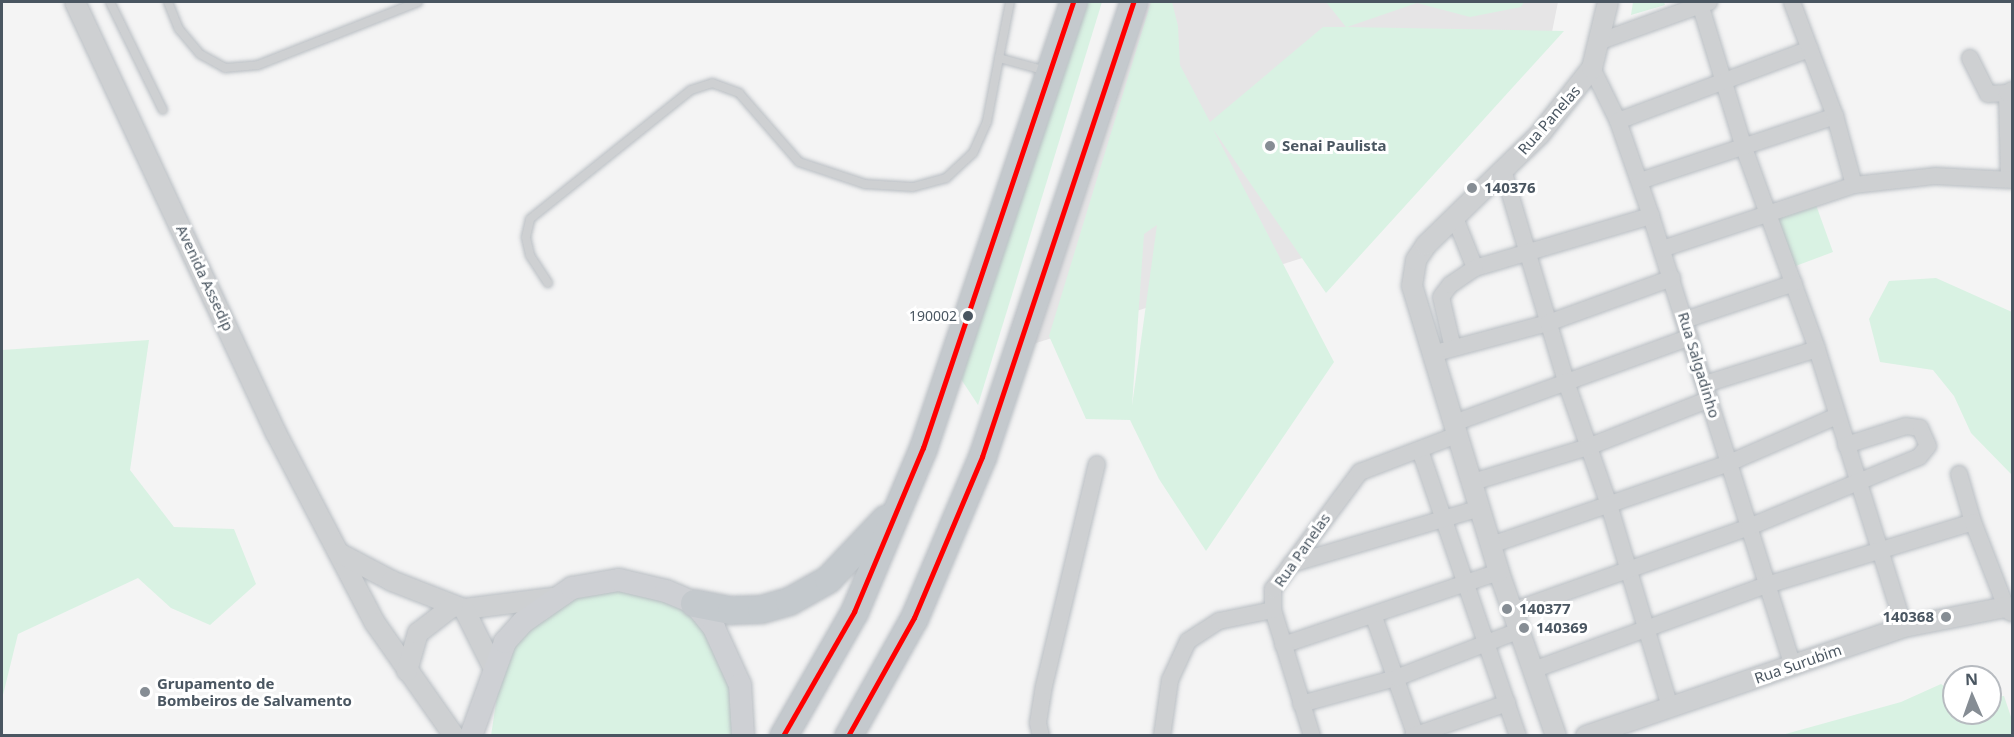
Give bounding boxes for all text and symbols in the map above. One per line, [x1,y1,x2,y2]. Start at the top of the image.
street label: Rua Panelas [1514,82,1584,158]
place label: Senai Paulista [1282,137,1386,155]
marker: Senai Paulista [1263,139,1277,153]
place label: 140376 [1484,179,1535,197]
marker: 140376 [1465,181,1479,195]
street label: Avenida Assedip [173,222,237,334]
place label: 190002 [909,308,957,324]
marker: 190002 [962,310,974,322]
street label: Rua Salgadinho [1674,310,1724,420]
street label: Rua Panelas [1270,510,1334,590]
place label: 140377 [1519,600,1570,618]
marker: 140377 [1500,602,1514,616]
place label: 140368 [1883,608,1934,626]
marker: 140368 [1939,610,1953,624]
place label: 140369 [1536,619,1587,637]
marker: 140369 [1517,621,1531,635]
street label: Rua Surubim [1752,641,1844,687]
north arrow [1942,665,2002,725]
text: N [1965,668,1978,690]
place label: Grupamento de Bombeiros de Salvamento [157,674,352,709]
marker: Grupamento de Bombeiros de Salvamento [138,685,152,699]

